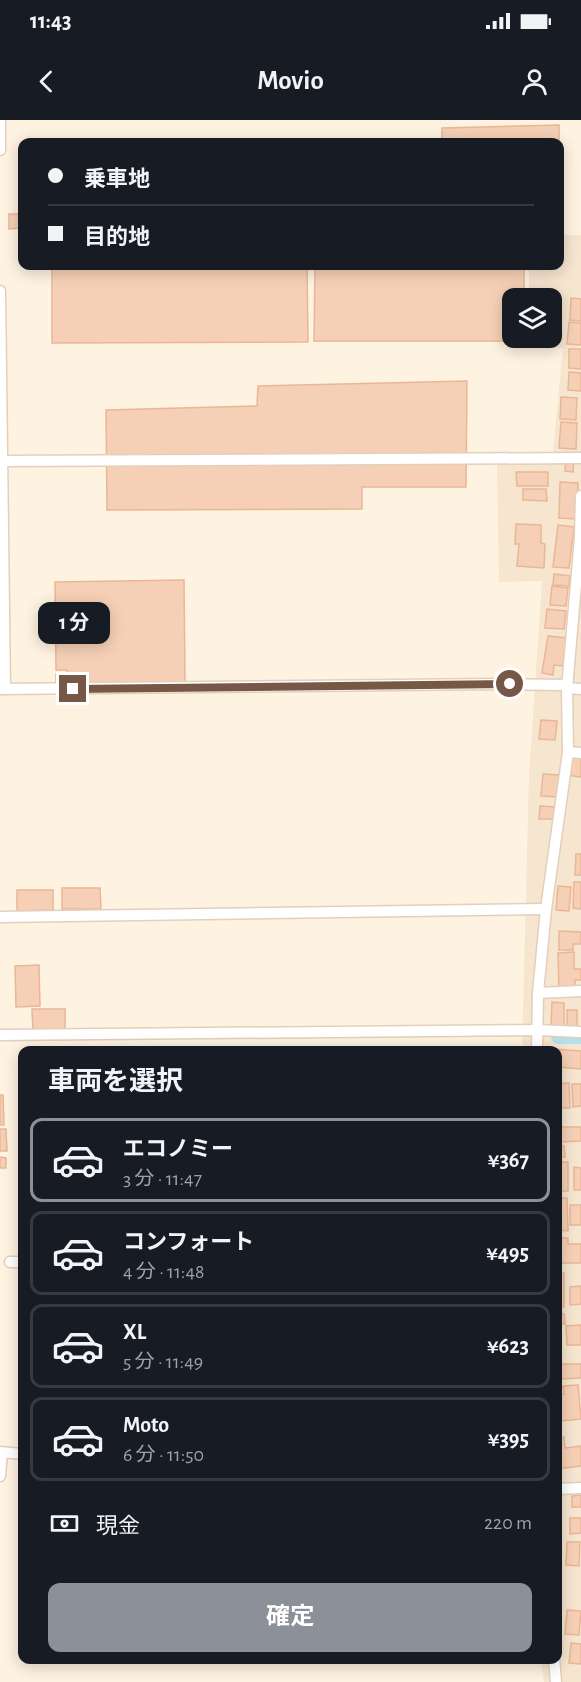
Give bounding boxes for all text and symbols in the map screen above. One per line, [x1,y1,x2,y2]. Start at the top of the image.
text: 11:43 [30,10,71,32]
icon: back [30,65,63,98]
icon: person [518,65,551,98]
text: Movio [257,67,324,94]
text: 乗車地 [84,168,150,190]
text: 目的地 [84,226,150,248]
map controls [502,288,562,348]
button: layers [502,288,562,348]
callout: 1 分 [37,602,109,644]
text: 1 分 [59,613,89,633]
route start [496,670,523,697]
route end [59,675,86,702]
text: 車両を選択 [48,1068,183,1095]
icon: car [51,1133,105,1187]
text: エコノミー [123,1138,233,1160]
text: ¥367 [488,1149,529,1171]
text: 3 分 · 11:47 [123,1169,202,1189]
icon: car [51,1226,105,1280]
text: コンフォート [123,1231,254,1253]
text: ¥495 [486,1242,529,1264]
text: 4 分 · 11:48 [123,1262,205,1282]
icon: car [51,1319,105,1373]
text: XL [123,1321,146,1343]
text: ¥623 [487,1335,529,1357]
text: 5 分 · 11:49 [123,1352,203,1372]
icon: car [51,1412,105,1466]
text: Moto [123,1414,169,1436]
text: ¥395 [488,1428,529,1450]
text: 6 分 · 11:50 [123,1445,204,1465]
icon: cash [48,1507,81,1540]
text: 220 m [484,1513,532,1533]
text: 現金 [96,1515,140,1537]
button: 確定 [48,1583,532,1652]

